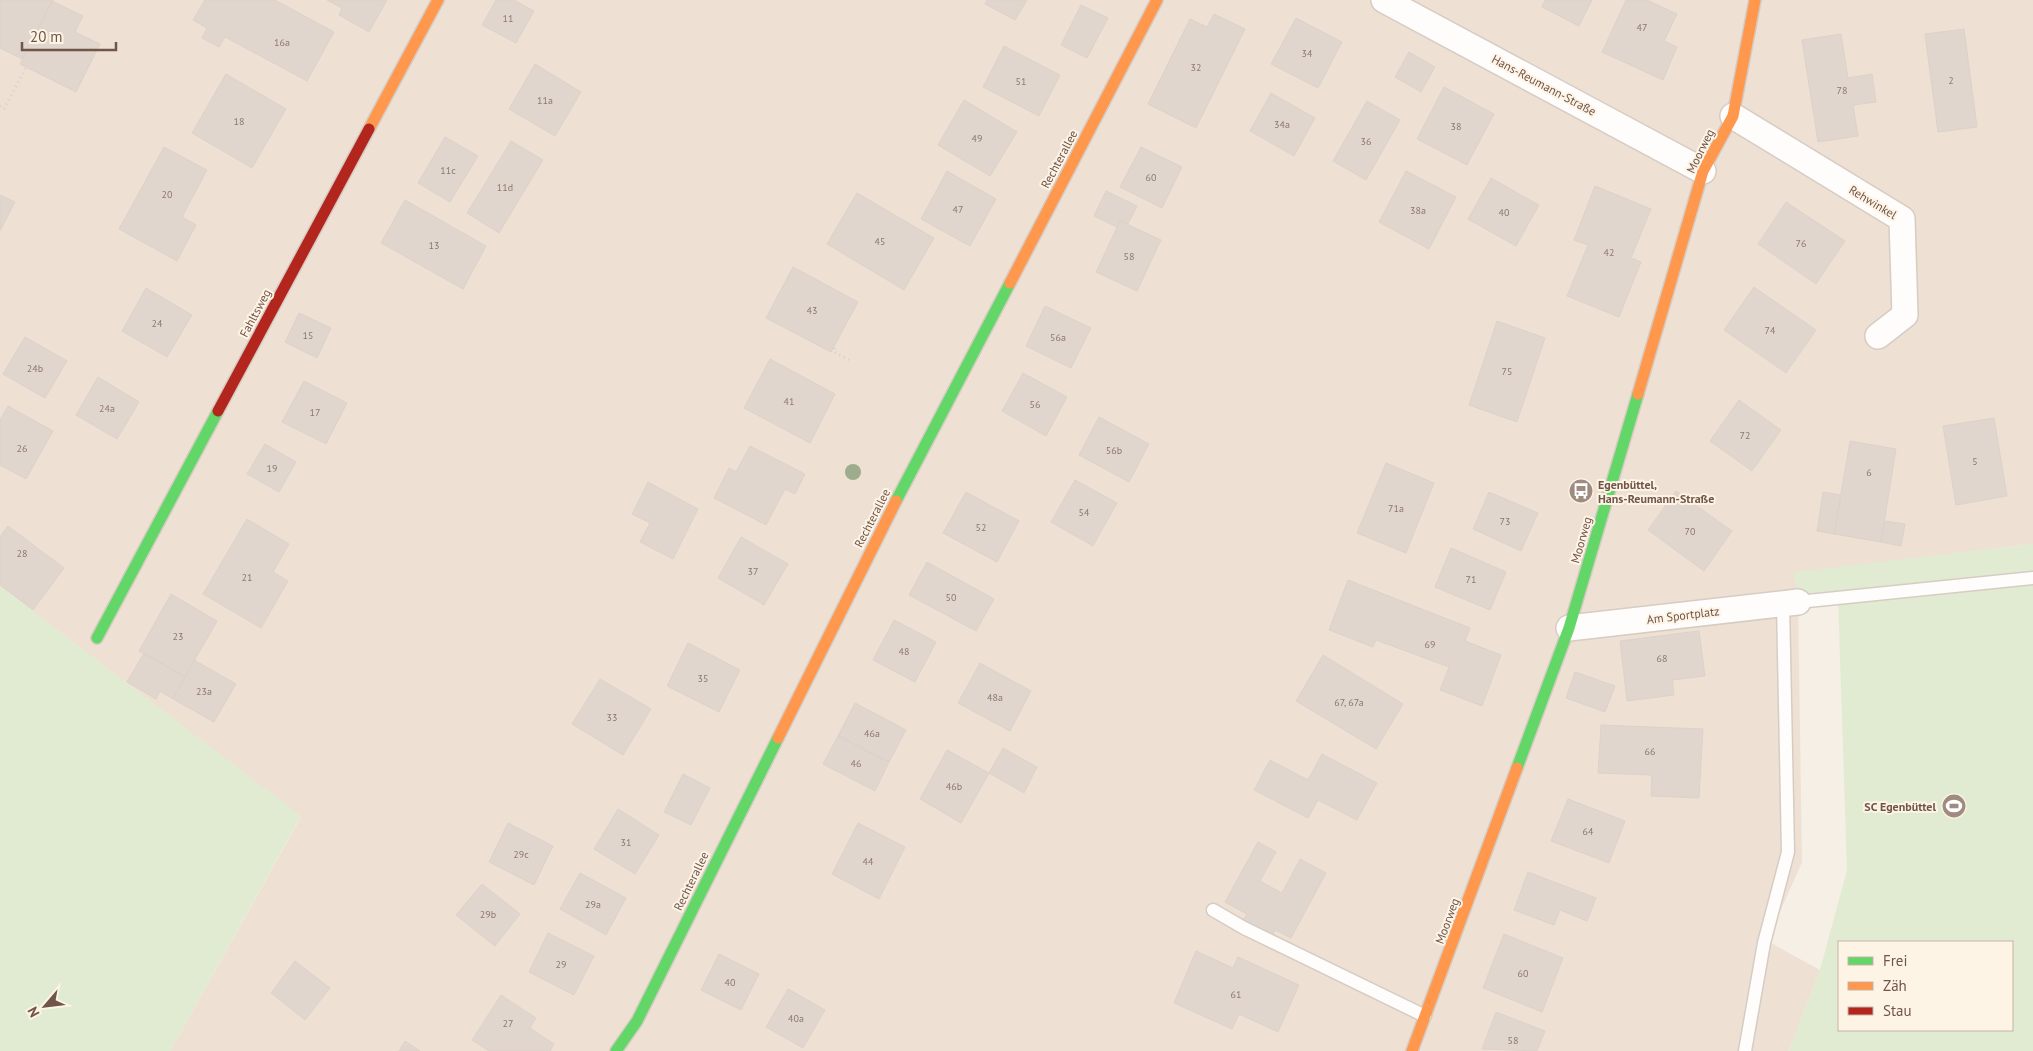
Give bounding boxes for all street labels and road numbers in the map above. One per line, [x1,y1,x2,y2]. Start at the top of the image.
street label: Hans-Reumann-Straße [1489,51,1599,119]
street label: Moorweg [1683,126,1717,176]
street label: Rechterallee [1037,127,1081,191]
street label: Rehwinkel [1846,182,1900,222]
street label: Fahltsweg [236,286,274,340]
street label: Rechterallee [851,486,893,550]
street label: Moorweg [1567,515,1595,565]
street label: Am Sportplatz [1646,603,1720,627]
street label: Rechterallee [670,849,712,913]
street label: Moorweg [1432,896,1462,946]

